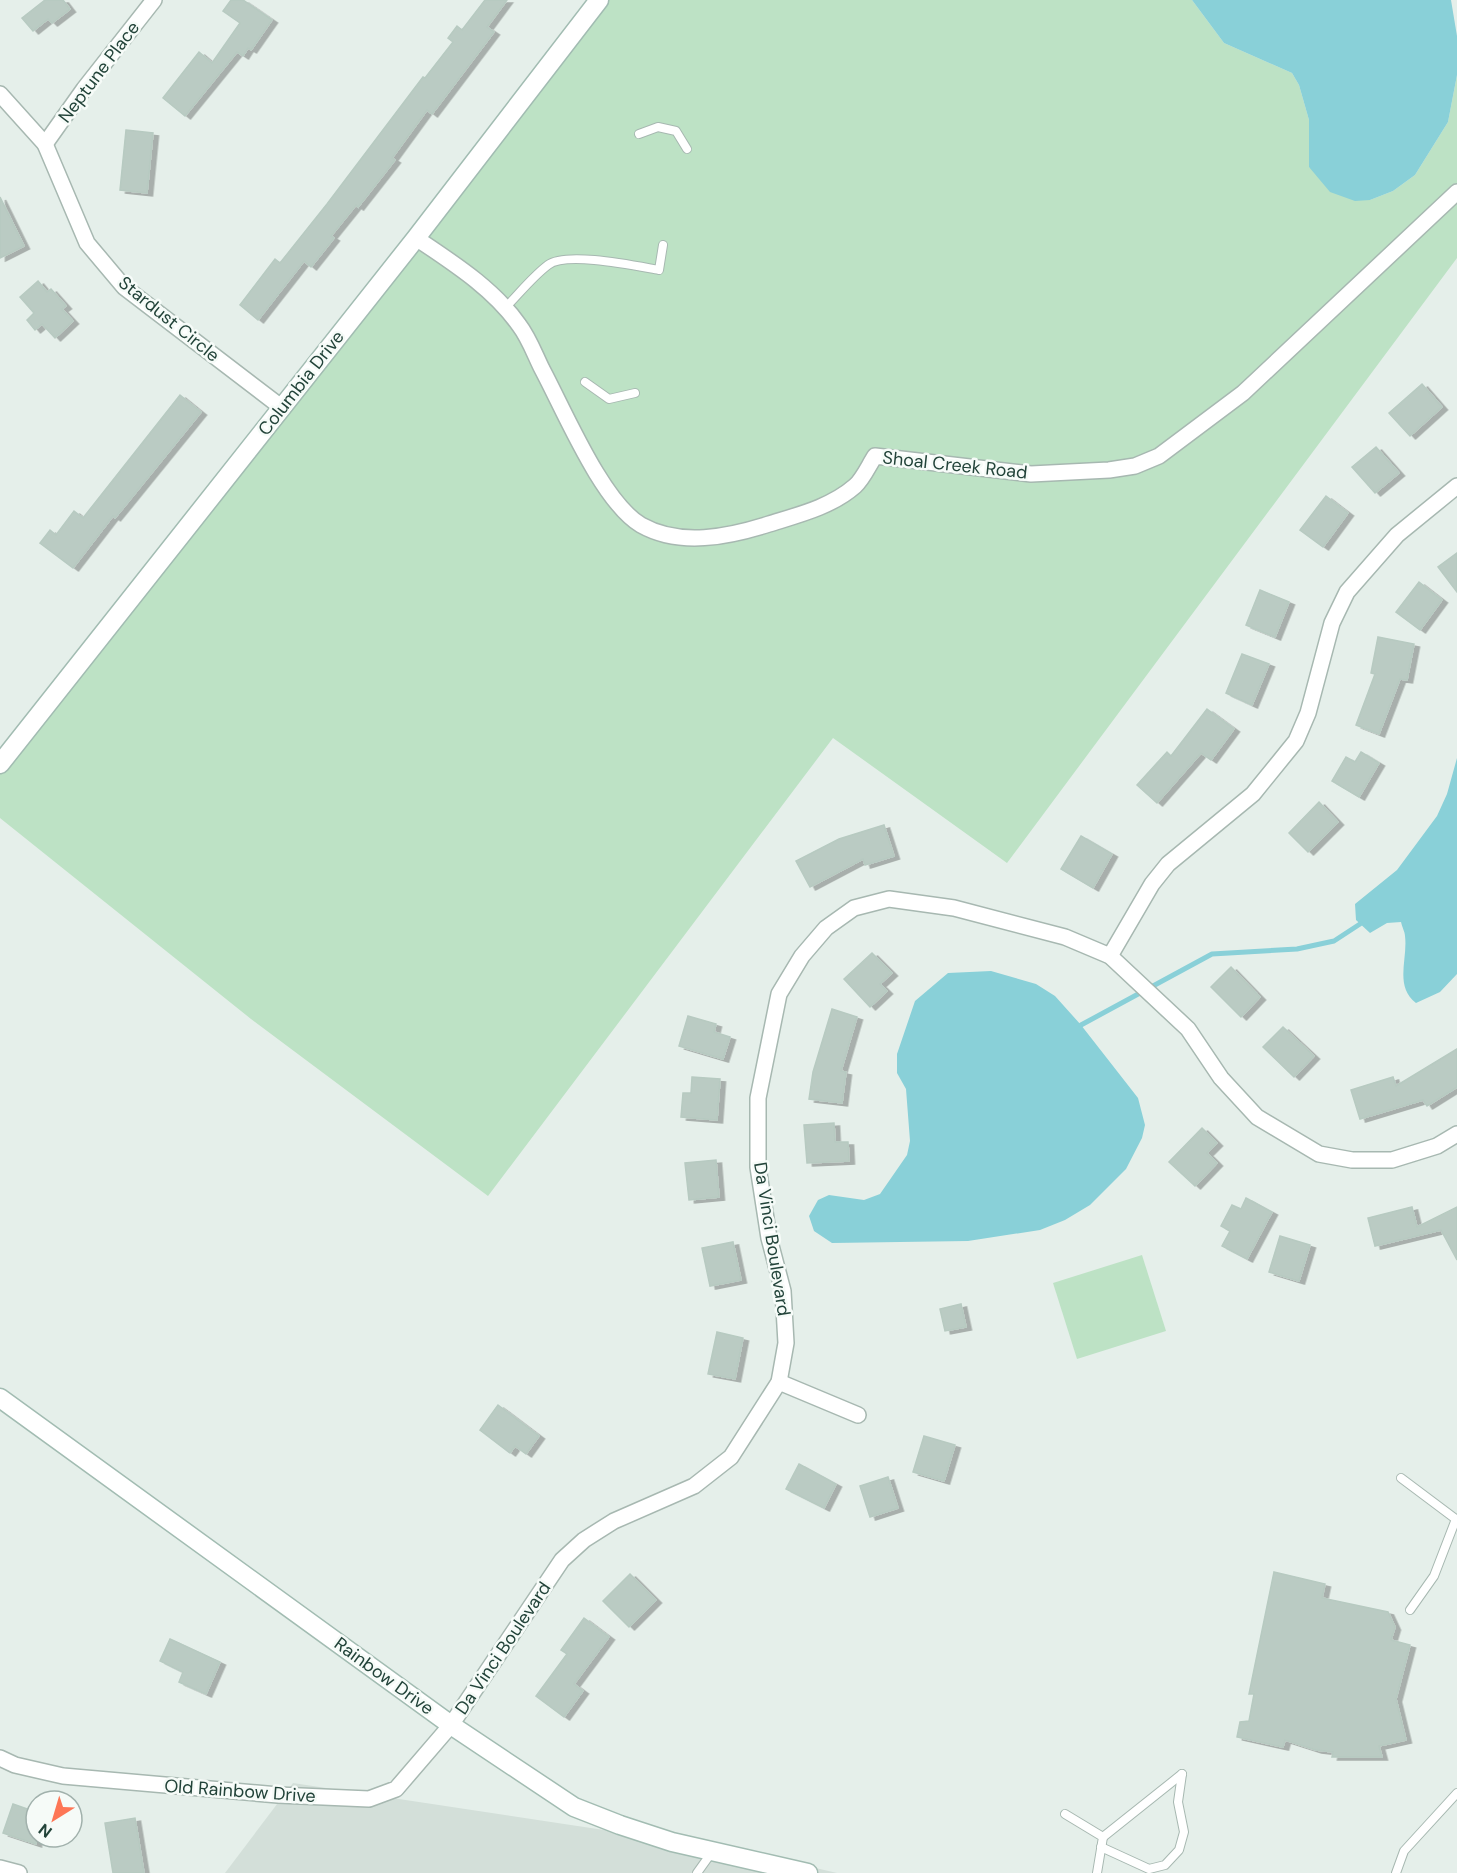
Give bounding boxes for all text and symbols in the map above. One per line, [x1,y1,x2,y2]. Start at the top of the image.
street label: Neptune Place [53,16,145,128]
street label: Stardust Circle [113,271,225,367]
street label: Columbia Drive [253,326,349,440]
street label: Shoal Creek Road [881,445,1029,485]
street label: Da Vinci Boulevard [748,1160,796,1318]
street label: Da Vinci Boulevard [450,1577,556,1719]
street label: Rainbow Drive [329,1632,439,1720]
street label: Old Rainbow Drive [164,1774,316,1808]
north arrow [24,1789,84,1849]
text: N [34,1819,56,1842]

